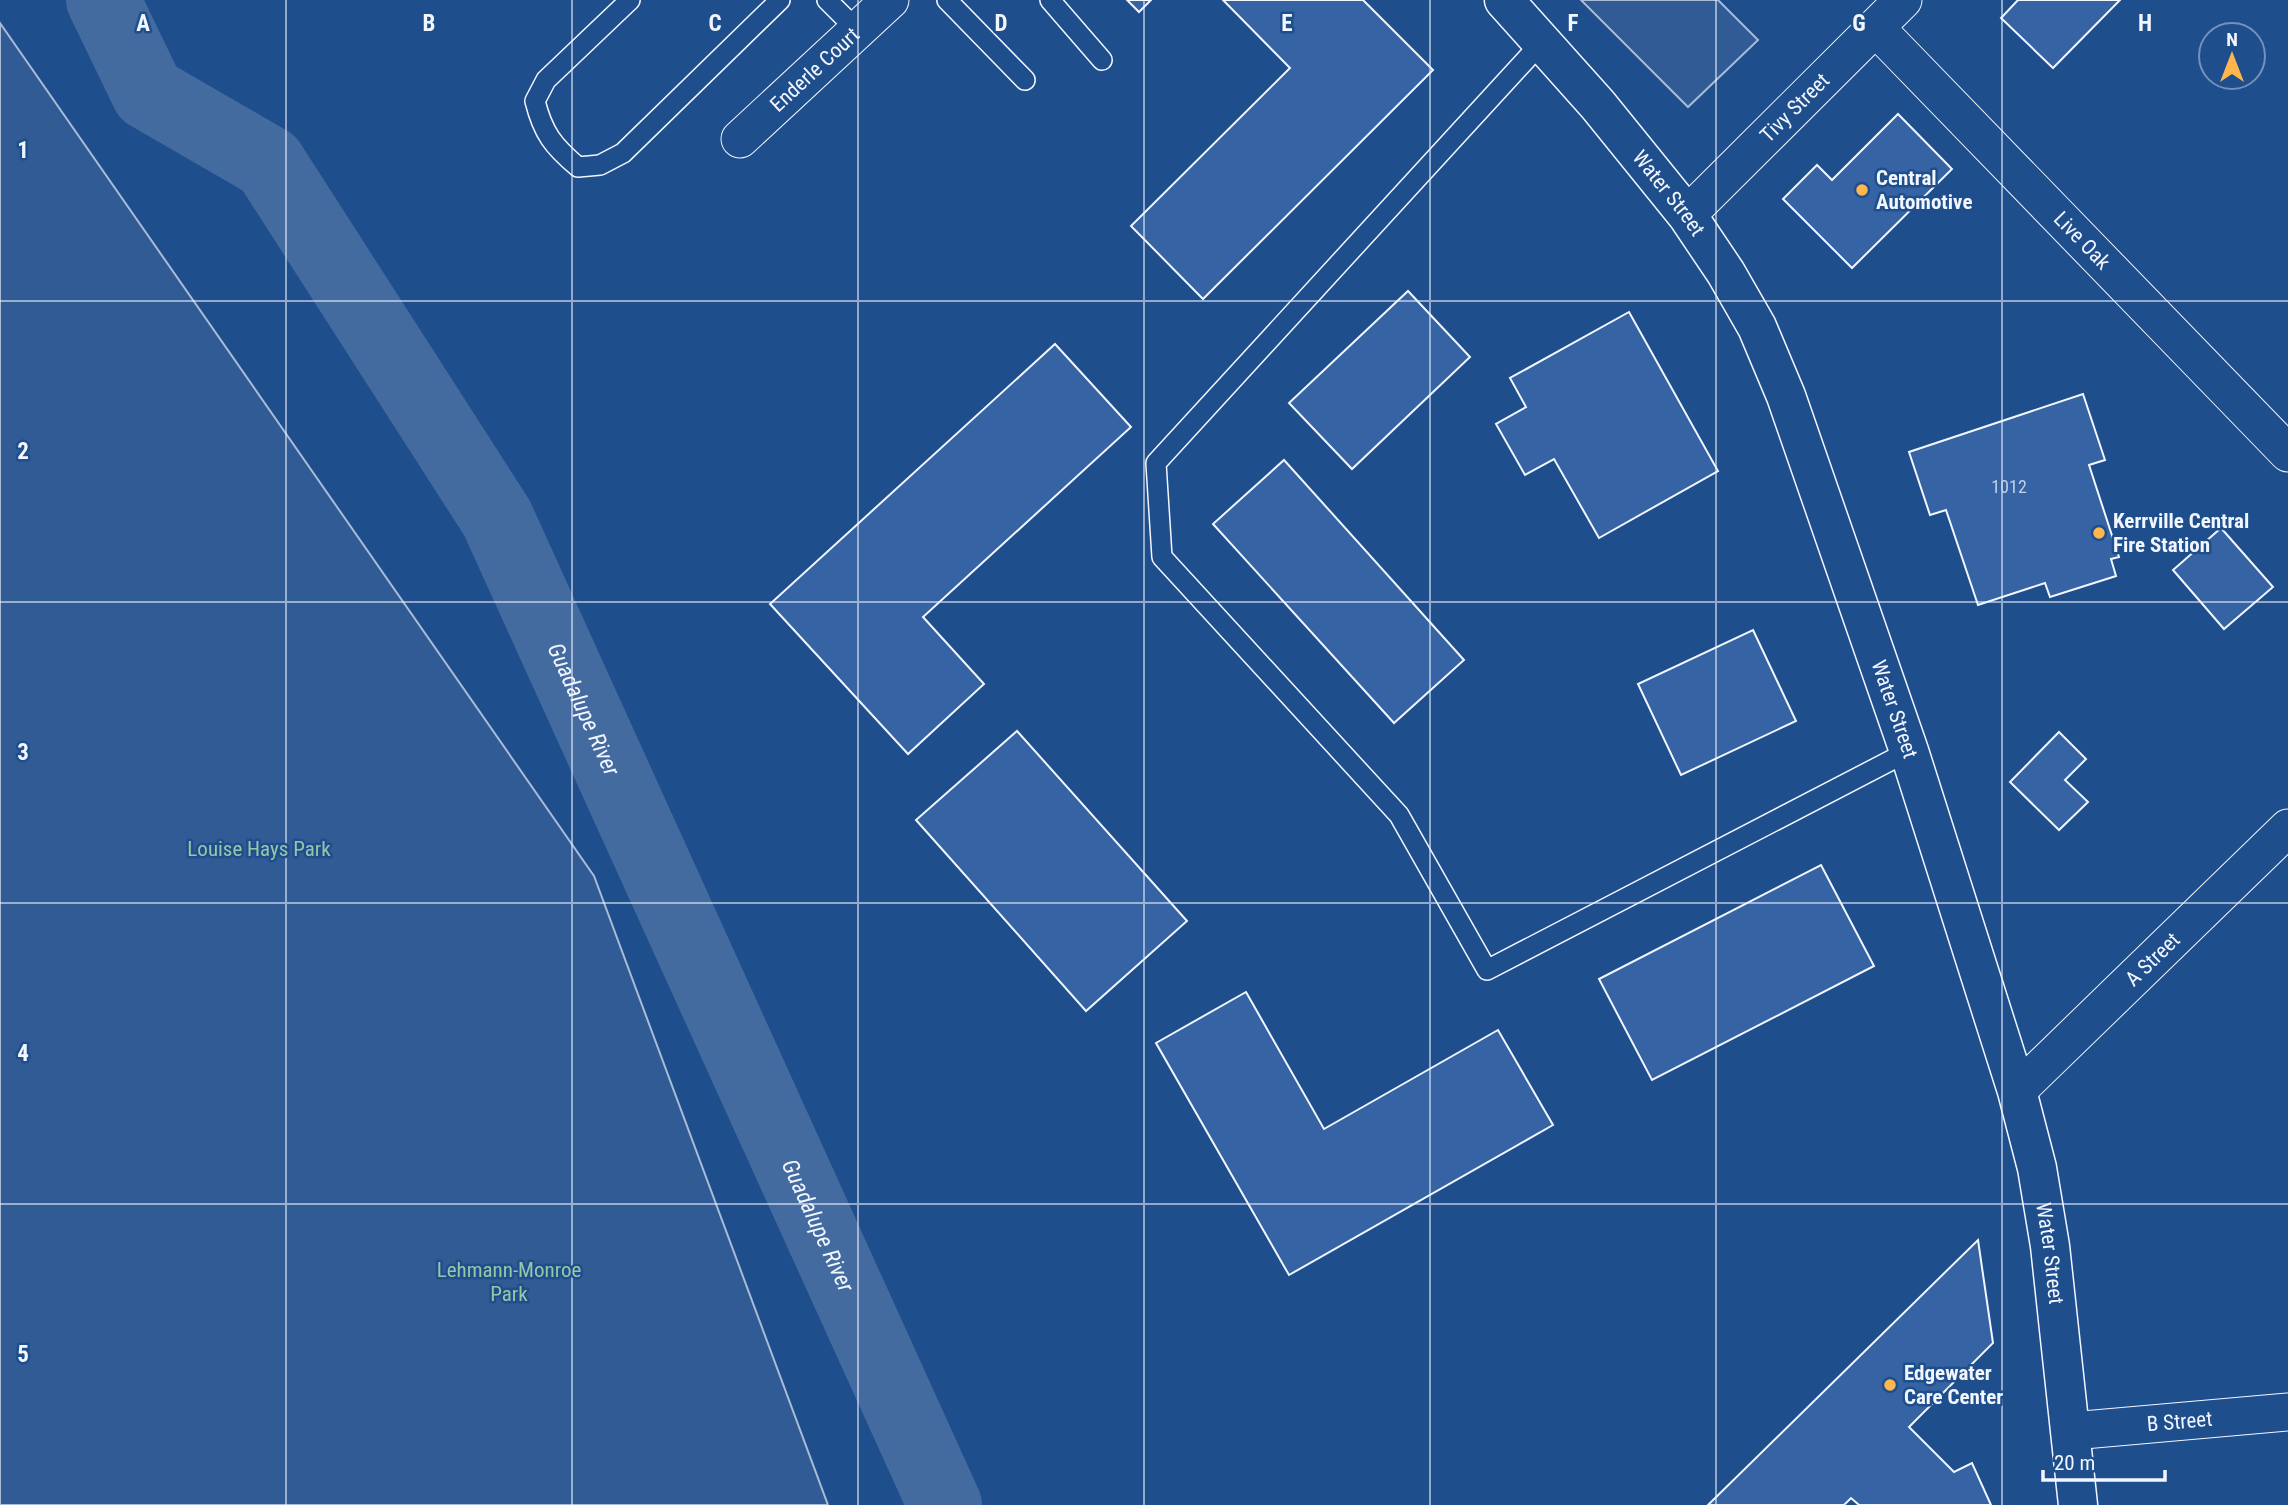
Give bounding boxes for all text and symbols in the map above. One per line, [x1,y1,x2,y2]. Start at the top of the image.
text: A [136,10,150,37]
text: B [423,10,435,37]
text: C [708,10,722,37]
text: D [995,10,1008,37]
text: E [1281,10,1293,37]
text: F [1568,10,1579,37]
text: G [1852,10,1866,37]
text: H [2138,10,2152,37]
north arrow [2197,21,2267,91]
street label: Enderle Court [765,23,864,117]
text: N [2226,28,2238,51]
street label: Tivy Street [1755,68,1834,147]
text: 1 [17,137,29,164]
street label: Water Street [1628,146,1710,241]
place label: Central Automotive [1876,166,1972,214]
marker: Central Automotive [1854,182,1870,198]
street label: Live Oak [2049,207,2116,275]
text: 2 [17,438,29,465]
house number: 1012 [1991,476,2027,497]
place label: Kerrville Central Fire Station [2113,509,2249,557]
marker: Kerrville Central Fire Station [2091,525,2107,541]
water label: Guadalupe River [542,639,626,781]
street label: Water Street [1866,657,1923,761]
text: 3 [17,739,29,766]
park label: Louise Hays Park [187,837,331,861]
street label: A Street [2121,928,2185,991]
text: 4 [17,1040,29,1067]
water label: Guadalupe River [776,1155,860,1297]
street label: Water Street [2031,1201,2068,1306]
park label: Lehmann-Monroe Park [437,1258,581,1306]
text: 5 [17,1341,29,1368]
place label: Edgewater Care Center [1904,1361,2003,1409]
marker: Edgewater Care Center [1882,1377,1898,1393]
street label: B Street [2146,1407,2213,1436]
scale bar [2043,1438,2166,1482]
text: 20 m [2054,1451,2095,1475]

